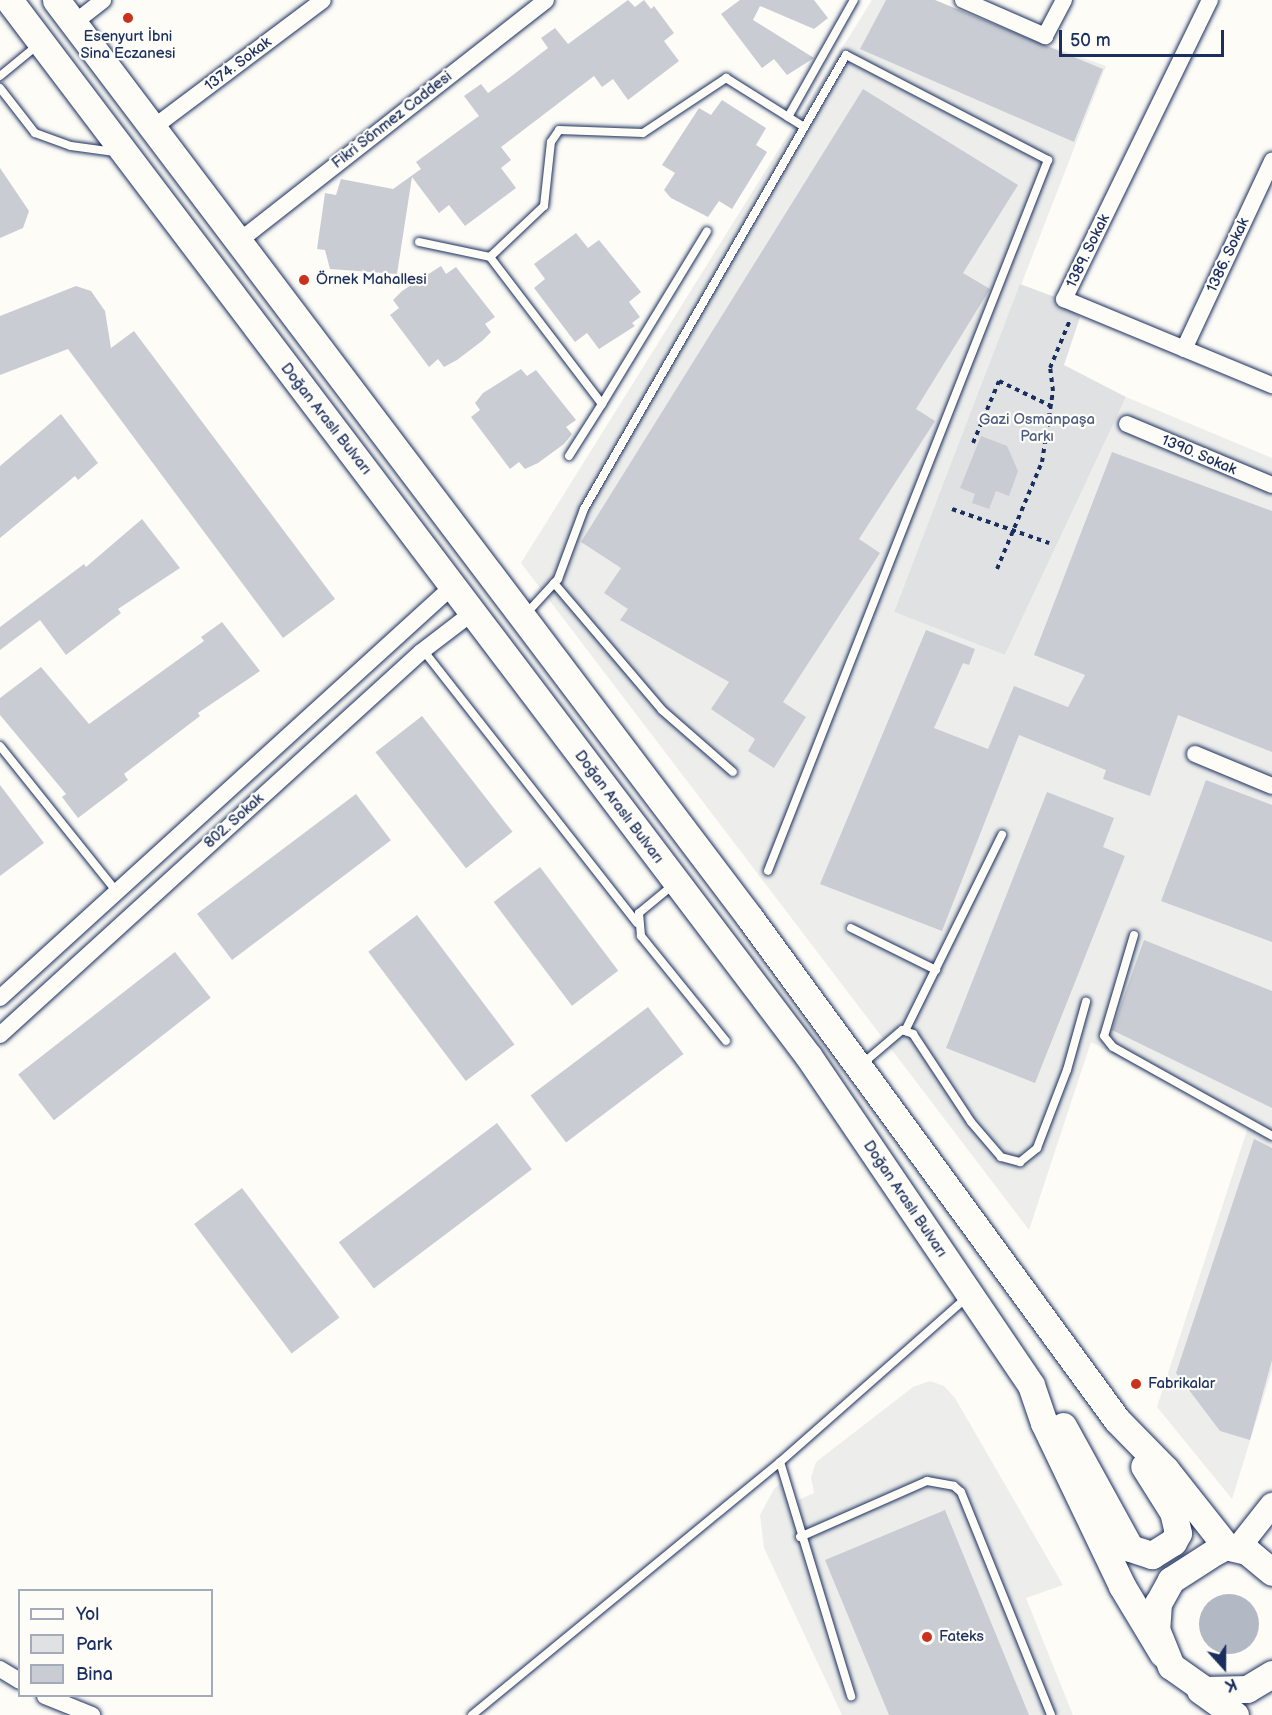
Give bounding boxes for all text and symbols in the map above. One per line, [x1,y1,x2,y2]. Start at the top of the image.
marker: Esenyurt İbni Sina Eczanesi [121,11,135,25]
scale bar [1062,18,1227,56]
place label: Esenyurt İbni Sina Eczanesi [80,27,176,62]
text: 50 m [1070,30,1111,51]
street label: 1374. Sokak [201,33,275,95]
street label: Fikri Sönmez Caddesi [328,68,456,172]
street label: 1389. Sokak [1062,211,1114,291]
street label: 1386. Sokak [1203,215,1253,295]
place label: Örnek Mahallesi [316,271,427,289]
marker: Örnek Mahallesi [297,273,311,287]
street label: Doğan Araslı Bulvarı [277,360,375,478]
park label: Gazi Osmanpaşa Parkı [979,410,1095,445]
street label: 1390. Sokak [1159,431,1239,479]
street label: Doğan Araslı Bulvarı [571,747,667,867]
street label: 802. Sokak [201,790,267,852]
street label: Doğan Araslı Bulvarı [859,1137,951,1261]
place label: Fabrikalar [1148,1375,1215,1393]
marker: Fabrikalar [1129,1377,1143,1391]
legend [18,1589,213,1697]
text: Yol [76,1604,99,1625]
place label: Fateks [939,1628,984,1646]
marker: Fateks [920,1630,934,1644]
text: Park [76,1634,112,1655]
north arrow [1194,1637,1254,1697]
text: Bina [76,1664,113,1685]
text: K [1222,1673,1239,1695]

